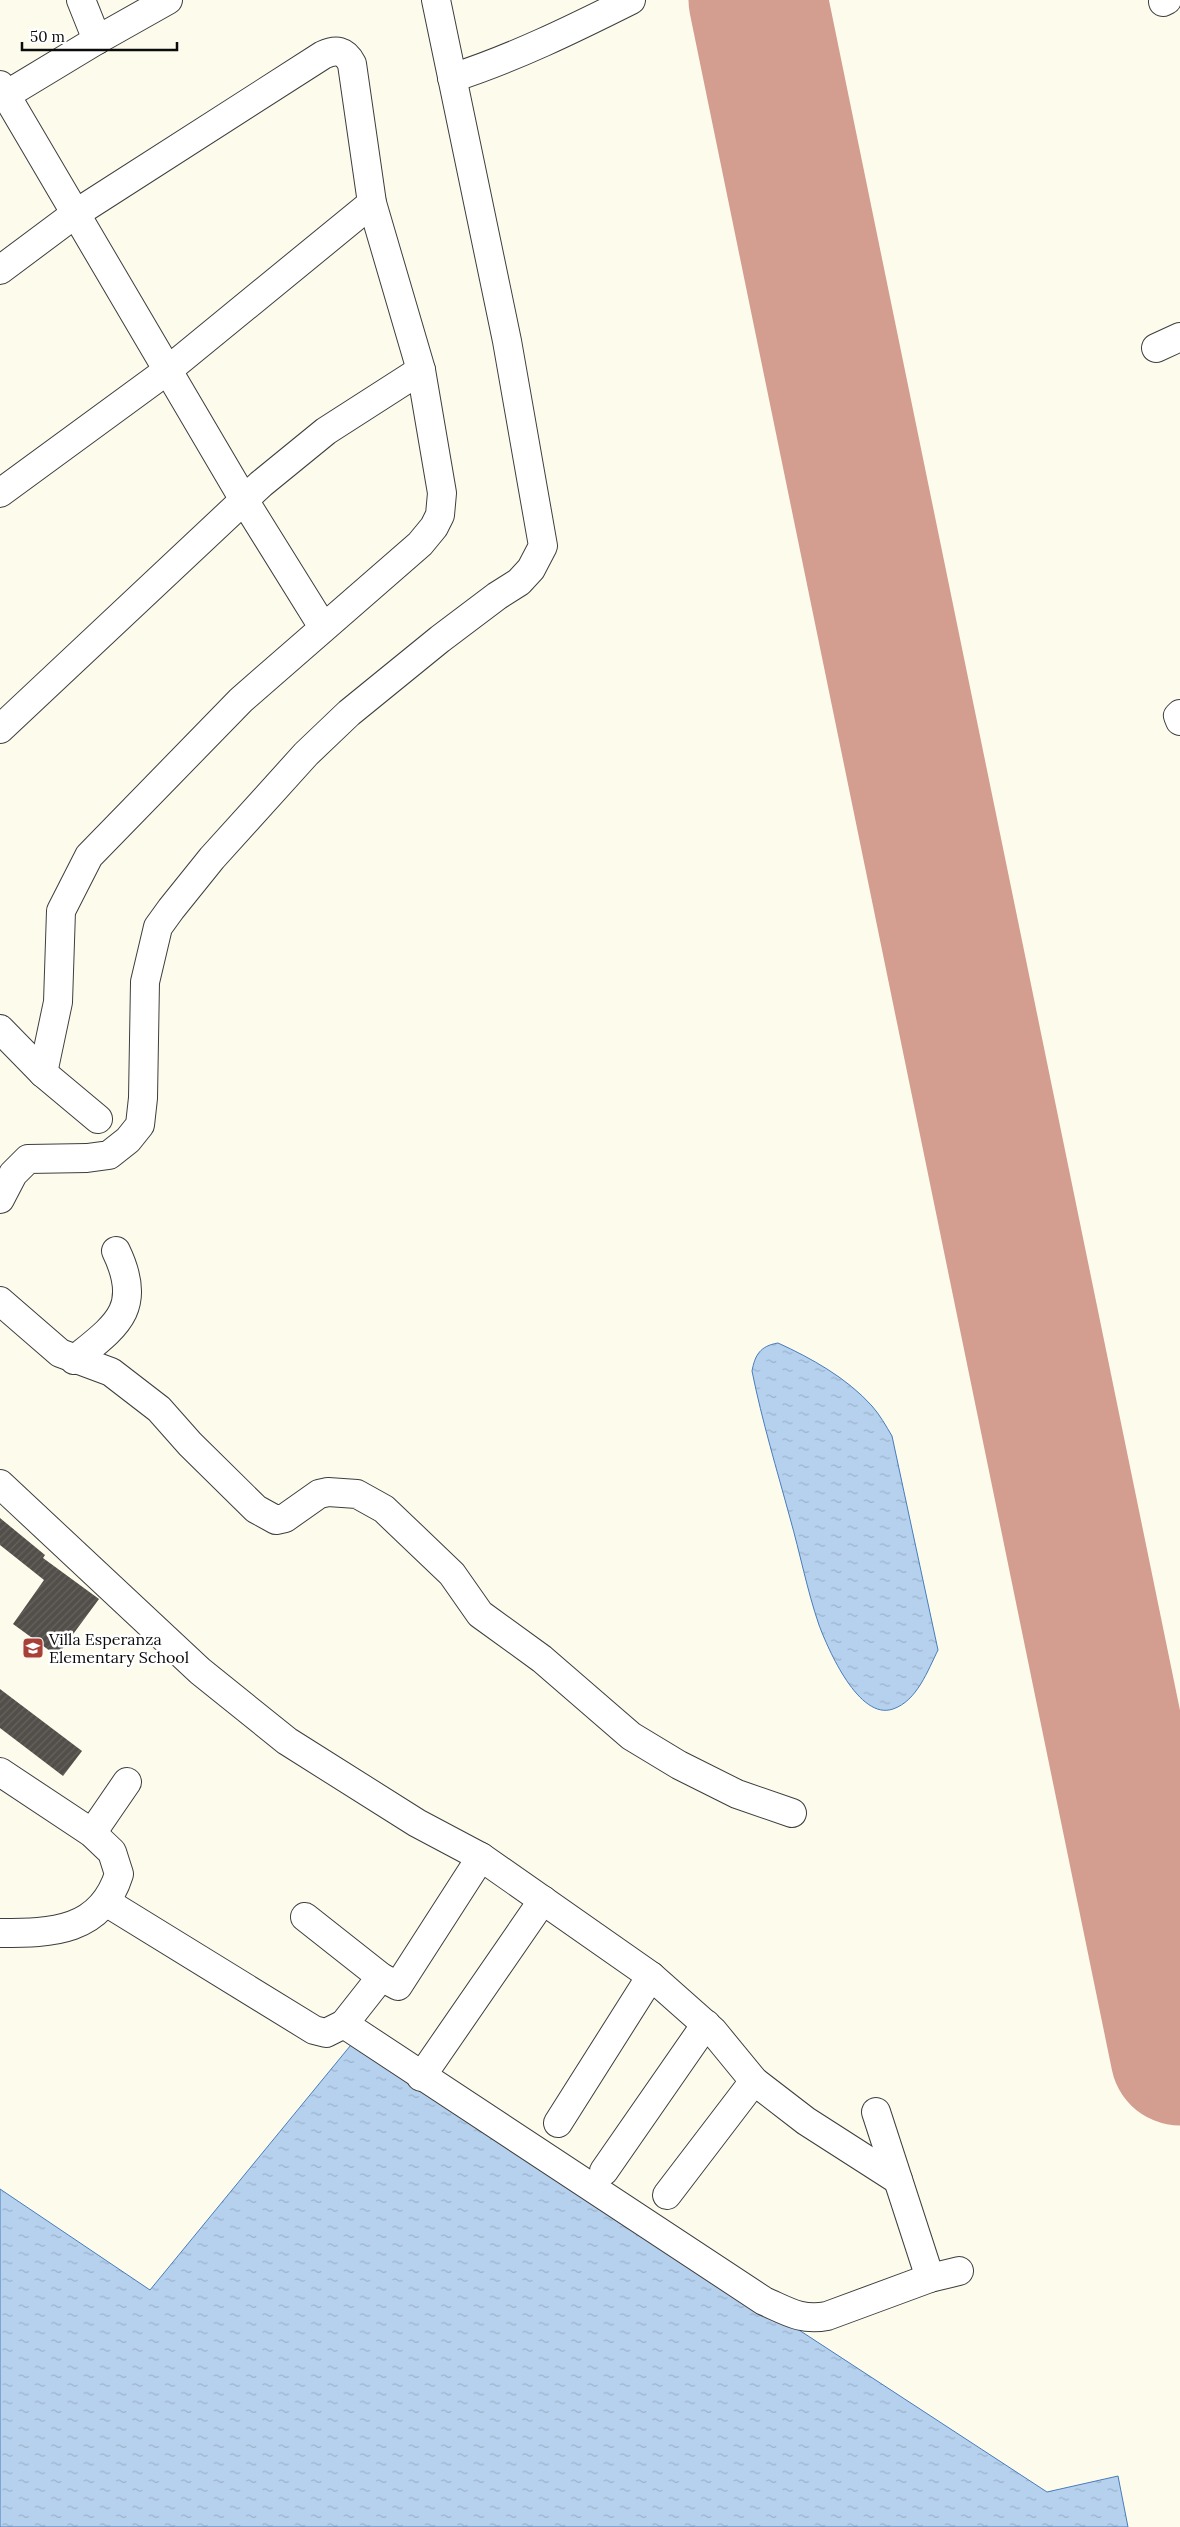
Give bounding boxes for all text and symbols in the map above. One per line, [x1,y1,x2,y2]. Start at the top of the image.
scale bar [22,20,178,52]
text: 50 m [30,27,65,46]
place label: Villa Esperanza Elementary School [48,1629,189,1667]
school or university icon: Villa Esperanza Elementary School [21,1636,45,1660]

